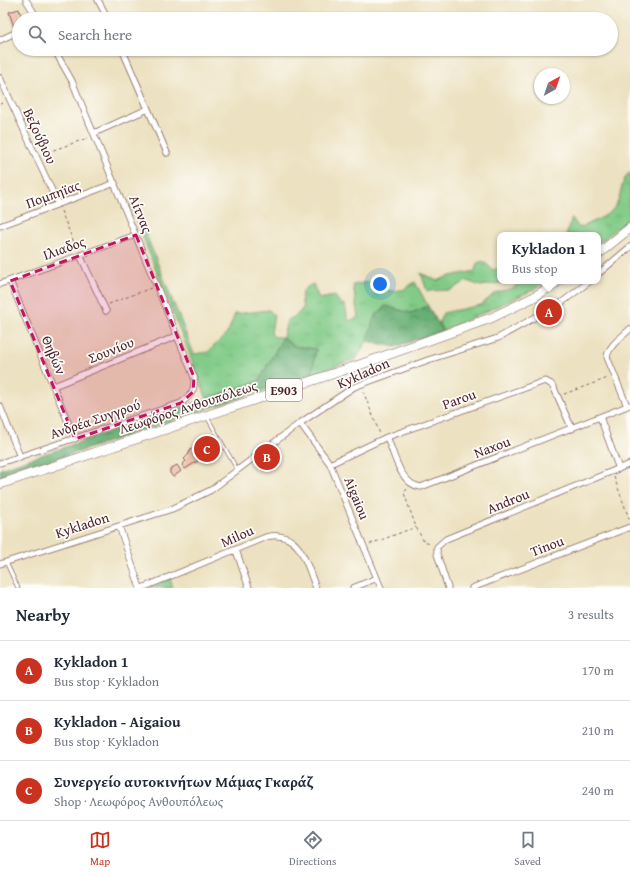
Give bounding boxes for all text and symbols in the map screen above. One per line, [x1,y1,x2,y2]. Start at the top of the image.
search box [12,12,618,56]
icon: search [26,23,48,45]
text: Search here [58,24,132,45]
north arrow [534,68,570,104]
street label: Βεζούβιου [18,105,62,167]
street label: Πομπηϊας [23,175,83,213]
street label: Αίτνας [124,192,158,236]
street label: Ιλιαδος [40,231,88,265]
popup [497,232,601,284]
text: Kykladon 1 [512,238,586,259]
text: Bus stop [512,259,558,278]
your location [370,274,390,294]
pin: A [536,297,562,327]
street label: Θηβών [37,332,71,378]
street label: Σουνίου [85,332,137,368]
street label: Kykladon [334,353,392,393]
street label: Λεωφόρος Ανθουπόλεως [116,375,260,439]
road number: E903 [266,379,302,401]
street label: Parou [439,384,479,414]
street label: Ανδρέα Συγγρού [47,394,143,444]
street label: Naxou [471,431,513,463]
pin: C [194,434,220,464]
pin: B [254,442,280,472]
street label: Aigaiou [339,474,375,523]
street label: Androu [484,483,533,519]
street label: Kykladon [53,507,112,543]
street label: Milou [217,520,257,552]
street label: Tinou [527,530,567,561]
text: Nearby [16,602,70,627]
text: 3 results [568,605,614,624]
text: Kykladon 1 [54,651,129,672]
text: A [25,661,33,680]
text: 170 m [582,661,614,680]
text: Bus stop · Kykladon [54,672,159,691]
text: Kykladon - Aigaiou [54,711,181,732]
text: B [25,721,33,740]
text: 210 m [582,721,614,740]
text: Bus stop · Kykladon [54,732,159,751]
text: Συνεργείο αυτοκινήτων Μάμας Γκαράζ [54,771,313,792]
text: C [25,781,33,800]
text: 240 m [582,781,614,800]
text: Shop · Λεωφόρος Ανθουπόλεως [54,792,223,811]
tab: Map [89,829,111,869]
tab: Directions [289,829,336,869]
tab: Saved [514,829,541,869]

